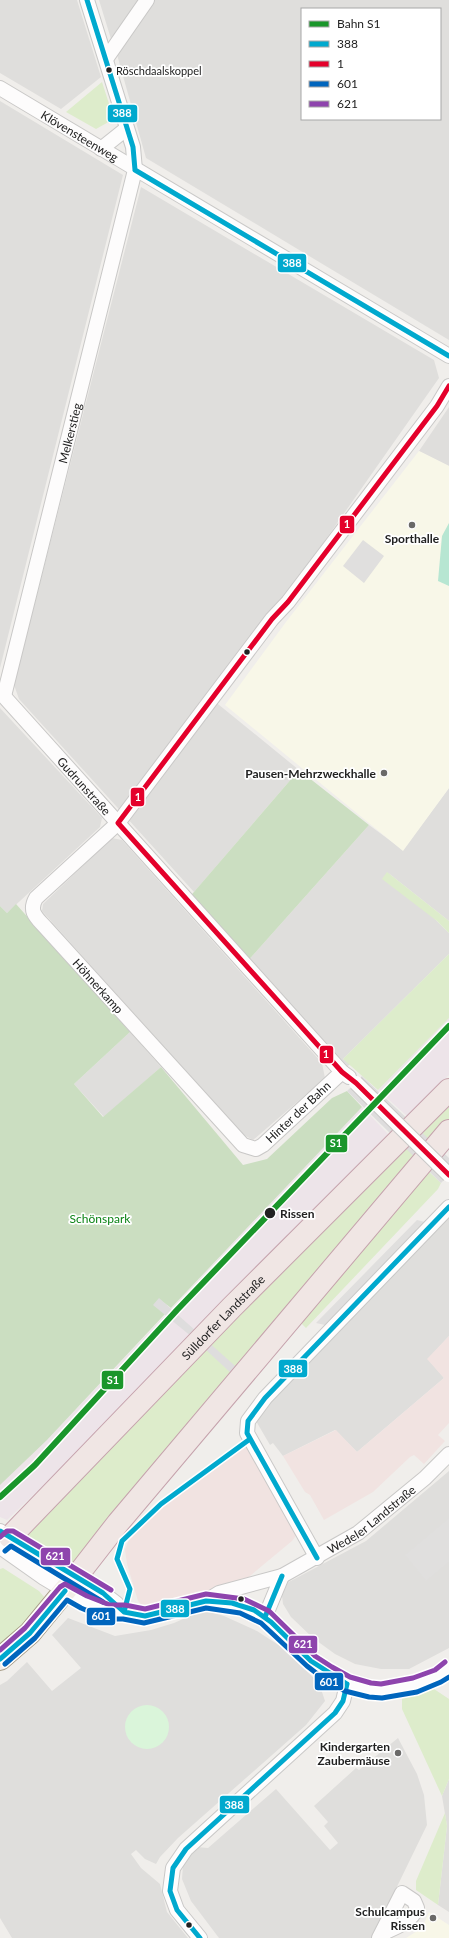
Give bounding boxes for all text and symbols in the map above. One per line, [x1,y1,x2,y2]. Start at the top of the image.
legend [301,8,441,120]
text: Bahn S1 [337,16,381,31]
text: 388 [337,36,358,51]
text: 1 [337,56,344,71]
place label: Röschdaalskoppel [116,64,202,77]
marker: Röschdaalskoppel [104,65,114,75]
text: 601 [337,76,358,91]
text: 621 [337,96,358,111]
line badge: 388 [107,104,138,123]
text: 388 [112,106,132,119]
street label: Klövensteenweg [39,107,121,164]
line badge: 388 [277,253,307,273]
text: 388 [282,256,302,269]
street label: Melkerstieg [55,401,84,465]
line badge: 1 [339,515,355,534]
text: 1 [344,517,350,530]
marker: Sporthalle [407,520,417,530]
place label: Sporthalle [385,531,440,546]
unlabelled marker [242,647,252,657]
street label: Gudrunstraße [54,754,114,818]
place label: Pausen-Mehrzweckhalle [245,766,377,781]
marker: Pausen-Mehrzweckhalle [379,768,389,778]
line badge: 1 [130,787,145,807]
text: 1 [135,790,141,803]
street label: Höhnerkamp [69,956,127,1017]
line badge: 1 [319,1045,334,1064]
text: 1 [323,1047,329,1060]
street label: Hinter der Bahn [262,1078,334,1146]
line badge: S1 [325,1134,348,1153]
text: S1 [330,1136,342,1149]
marker: Rissen [263,1206,277,1220]
place label: Rissen [280,1206,315,1221]
park label: Schönspark [70,1211,131,1226]
street label: Sülldorfer Landstraße [178,1271,268,1363]
line badge: 388 [278,1359,308,1378]
text: 388 [283,1362,303,1375]
line badge: S1 [101,1370,124,1390]
text: S1 [107,1373,119,1386]
street label: Wedeler Landstraße [324,1482,418,1557]
line badge: 621 [40,1547,71,1566]
text: 621 [45,1549,65,1562]
unlabelled marker [236,1594,246,1604]
line badge: 388 [160,1599,190,1618]
text: 388 [165,1602,185,1615]
line badge: 601 [86,1607,116,1626]
text: 601 [91,1609,111,1622]
line badge: 621 [288,1635,318,1654]
text: 621 [293,1637,313,1650]
line badge: 601 [314,1672,344,1691]
text: 601 [319,1675,339,1688]
place label: Kindergarten Zaubermäuse [318,1739,391,1768]
marker: Kindergarten Zaubermäuse [393,1748,403,1758]
line badge: 388 [219,1795,250,1814]
text: 388 [224,1798,244,1811]
place label: Schulcampus Rissen [355,1904,425,1933]
marker: Schulcampus Rissen [428,1913,438,1923]
unlabelled marker [184,1920,194,1930]

